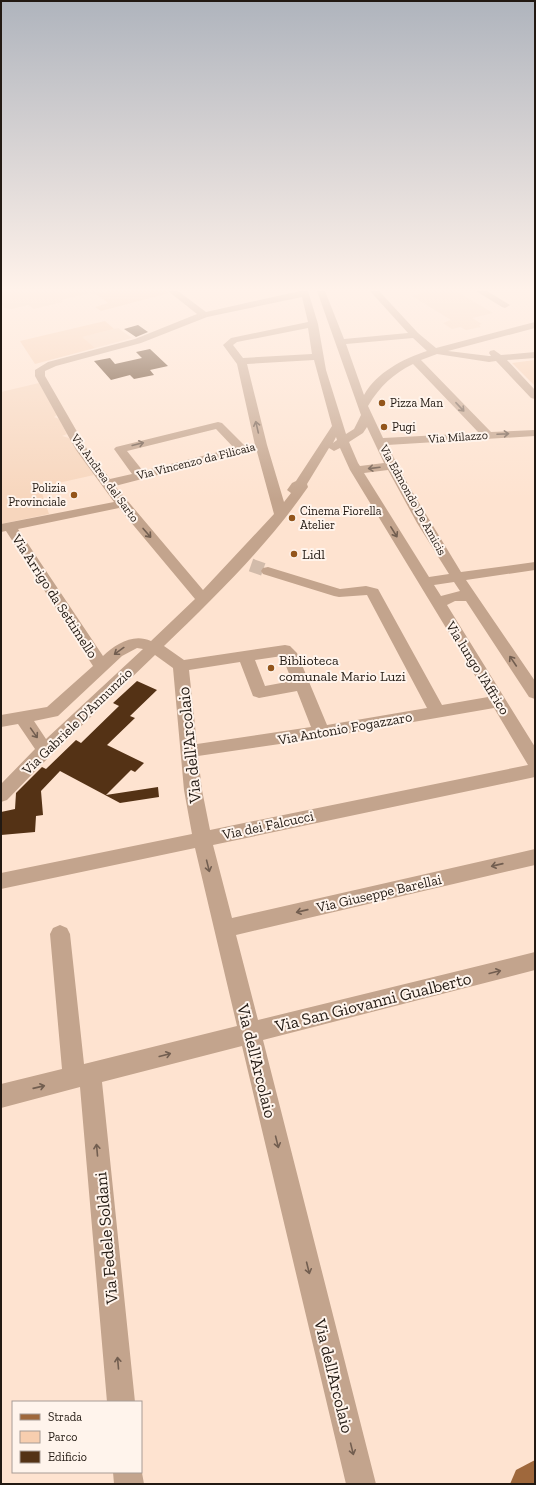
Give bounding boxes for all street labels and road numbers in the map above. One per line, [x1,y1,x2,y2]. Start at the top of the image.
street label: Via Milazzo [427,428,488,446]
street label: Via Andrea del Sarto [68,430,142,525]
street label: Via Vincenzo da Filicaia [134,439,257,483]
street label: Via Edmondo De Amicis [376,441,449,558]
street label: Via Arrigo da Settimello [8,530,101,661]
street label: Via lungo l'Affrico [442,618,513,718]
street label: Via Gabriele D'Annunzio [18,664,136,779]
street label: Via dell'Arcolaio [173,686,205,805]
street label: Via Antonio Fogazzaro [276,708,414,749]
street label: Via dei Falcucci [220,807,316,844]
street label: Via Giuseppe Barellai [314,871,443,916]
street label: Via San Giovanni Gualberto [272,968,473,1036]
street label: Via dell'Arcolaio [233,1001,281,1120]
street label: Via Fedele Soldani [90,1171,122,1306]
street label: Via dell'Arcolaio [310,1316,358,1435]

